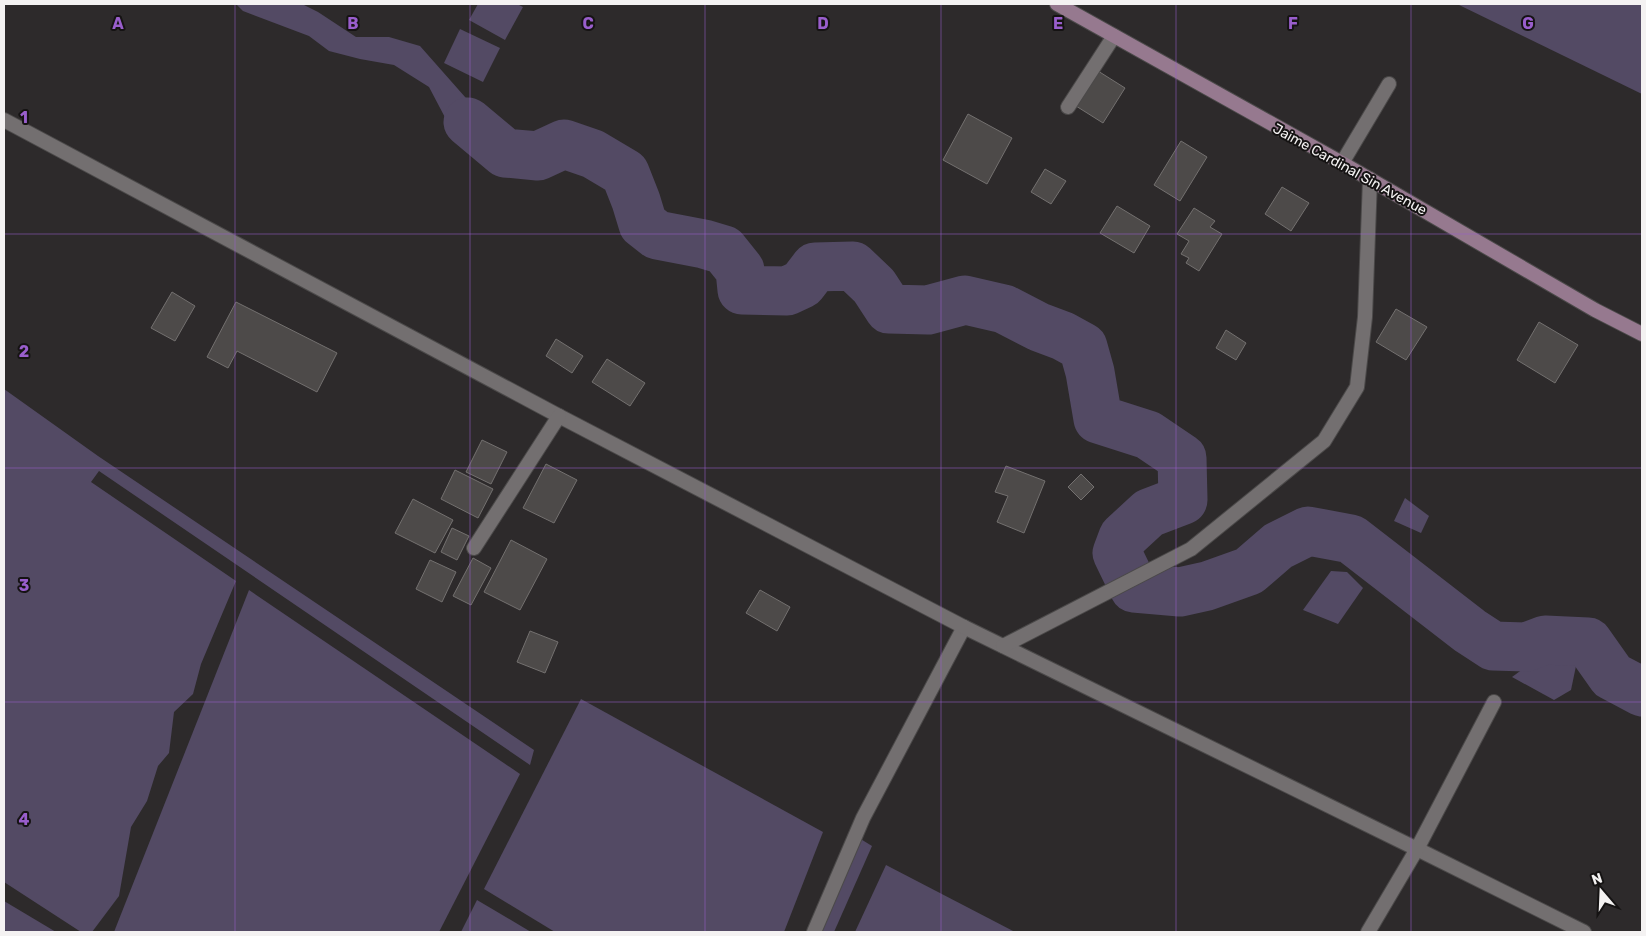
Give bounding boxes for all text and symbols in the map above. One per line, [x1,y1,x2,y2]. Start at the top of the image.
text: A [112,14,124,33]
text: B [347,14,359,33]
text: C [582,14,594,33]
text: D [817,14,829,33]
text: E [1053,14,1063,33]
text: F [1288,14,1298,33]
text: G [1522,14,1534,33]
text: 1 [20,108,28,127]
street label: Jaime Cardinal Sin Avenue [1270,120,1430,219]
text: 2 [19,342,29,361]
text: 3 [19,576,29,595]
text: 4 [19,810,30,829]
north arrow [1576,866,1626,916]
text: N [1589,870,1604,889]

